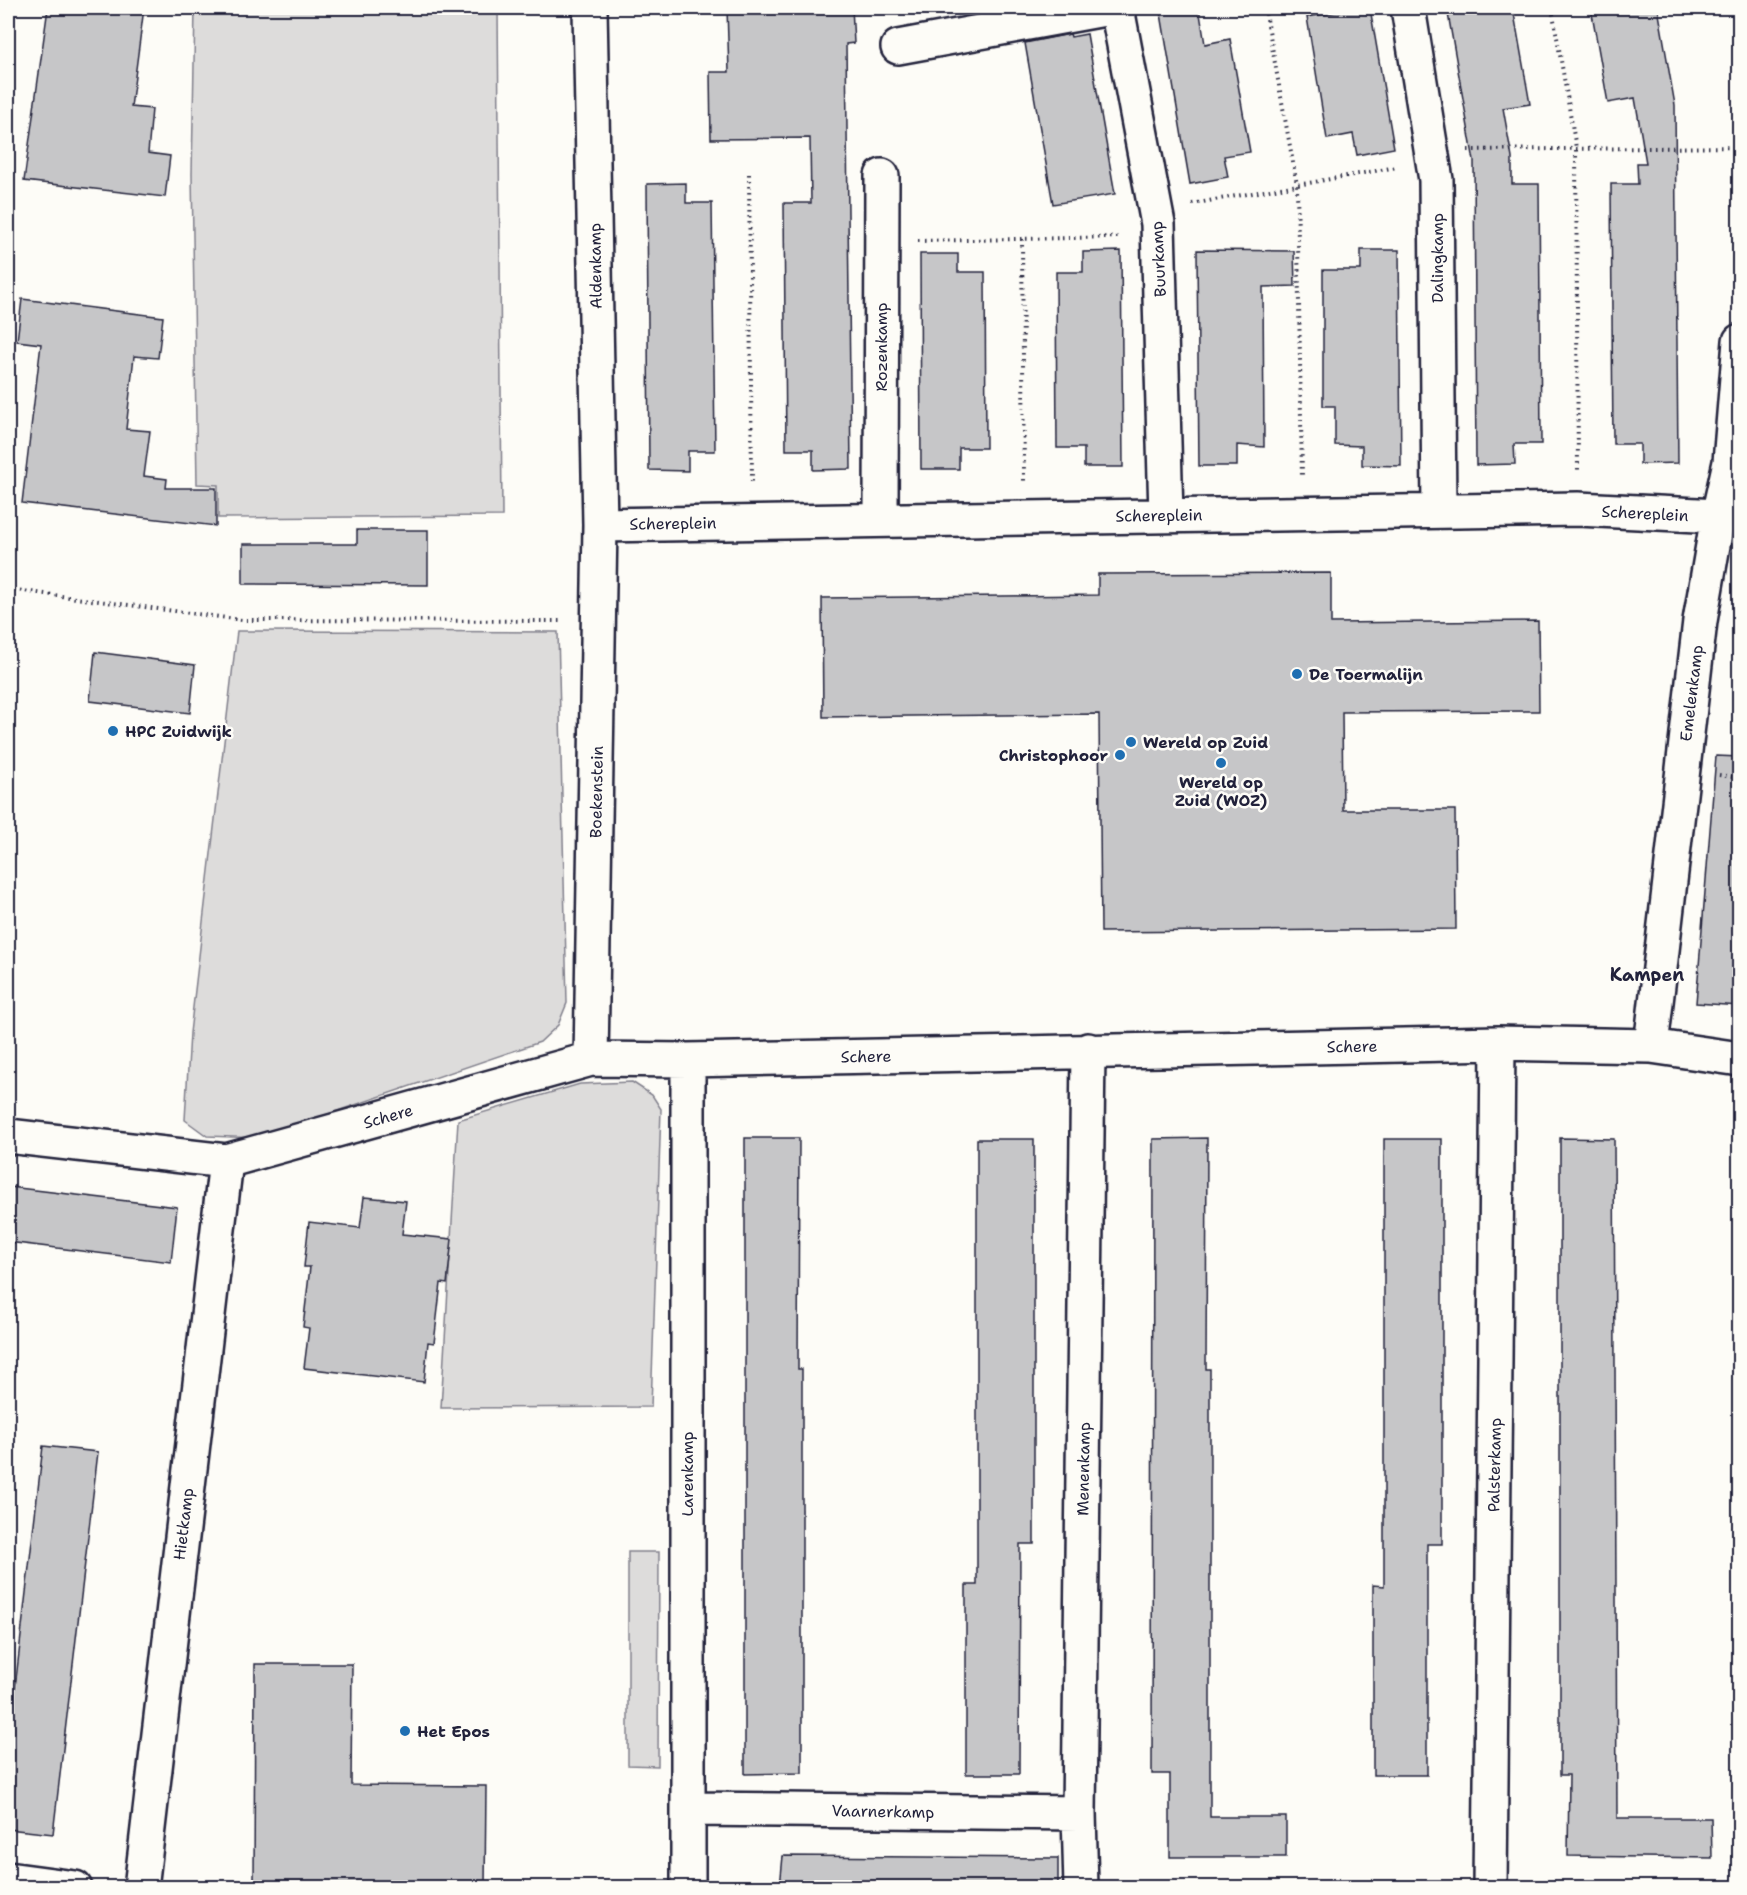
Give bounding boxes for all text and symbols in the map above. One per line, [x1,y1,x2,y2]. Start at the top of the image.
street label: Dalingkamp [1427,213,1448,303]
street label: Buurkamp [1146,220,1171,298]
street label: Aldenkamp [584,223,607,309]
street label: Rozenkamp [871,302,892,392]
street label: Schereplein [1601,501,1689,526]
street label: Schereplein [1115,504,1203,527]
street label: Schereplein [629,512,717,535]
street label: Emelenkamp [1675,644,1708,743]
place label: De Toermalijn [1309,664,1423,685]
marker: De Toermalijn [1290,667,1304,681]
place label: HPC Zuidwijk [125,721,232,742]
marker: HPC Zuidwijk [106,724,120,738]
place label: Wereld op Zuid [1143,732,1268,753]
marker: Wereld op Zuid [1124,735,1138,749]
place label: Christophoor [999,745,1108,766]
street label: Boekenstein [585,746,608,838]
marker: Christophoor [1113,748,1127,762]
marker: Wereld op Zuid (WOZ) [1214,756,1228,770]
place label: Wereld op Zuid (WOZ) [1175,772,1267,811]
district label: Kampen [1610,963,1684,987]
street label: Schere [1326,1036,1378,1057]
street label: Schere [840,1046,892,1067]
street label: Schere [361,1099,415,1134]
street label: Palsterkamp [1483,1418,1506,1512]
street label: Menenkamp [1072,1422,1095,1516]
street label: Larenkamp [677,1431,698,1517]
street label: Hietkamp [169,1487,198,1561]
place label: Het Epos [417,1721,490,1742]
marker: Het Epos [398,1724,412,1738]
street label: Vaarnerkamp [831,1800,935,1823]

